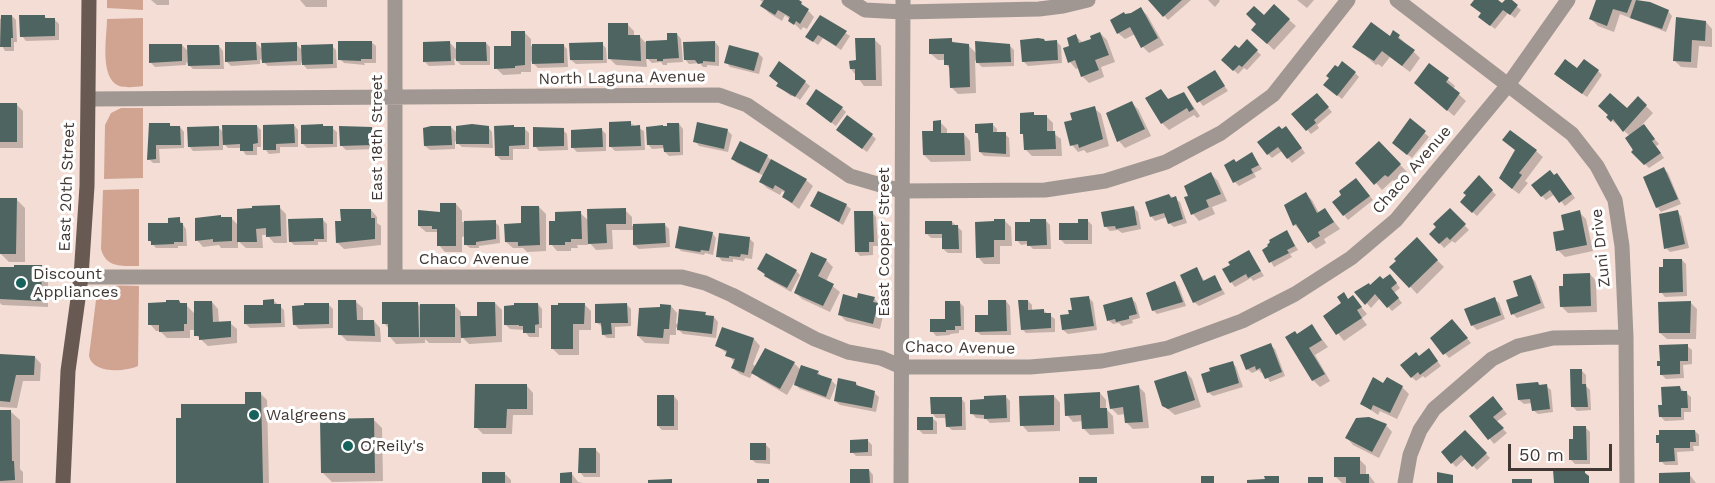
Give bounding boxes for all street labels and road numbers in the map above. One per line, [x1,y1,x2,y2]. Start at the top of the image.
street label: North Laguna Avenue [538,67,706,89]
street label: East 18th Street [367,75,387,201]
street label: East 20th Street [55,122,79,252]
street label: Chaco Avenue [1368,122,1456,218]
street label: East Cooper Street [874,167,894,317]
street label: Zuni Drive [1587,208,1615,288]
street label: Chaco Avenue [419,249,529,269]
street label: Chaco Avenue [905,337,1015,359]

